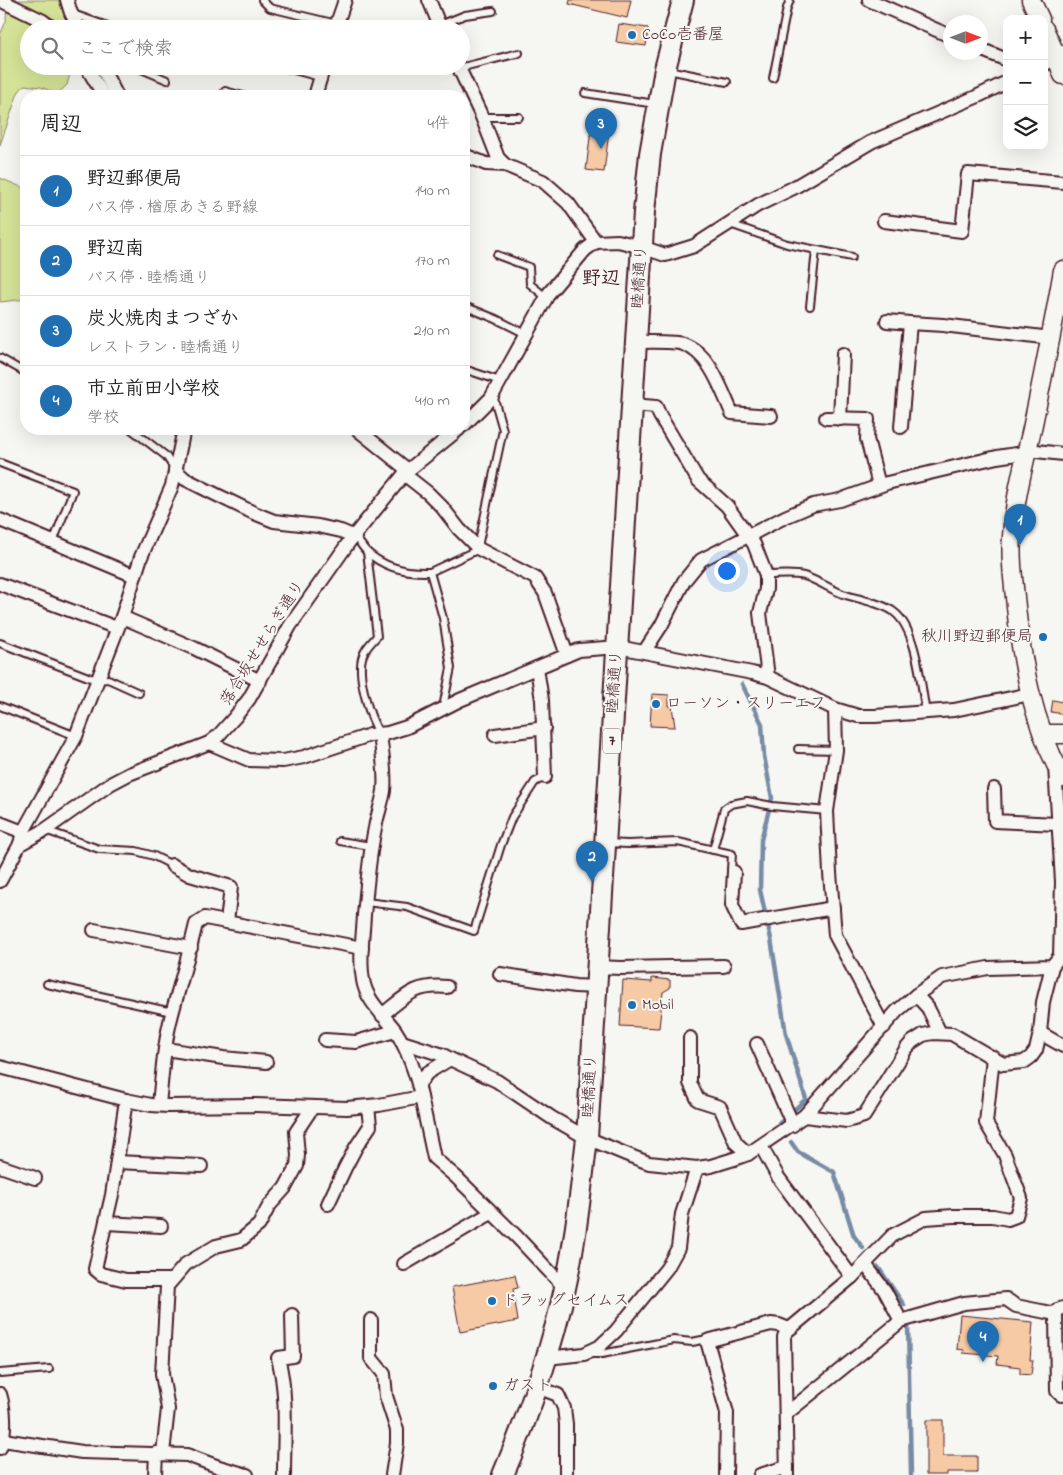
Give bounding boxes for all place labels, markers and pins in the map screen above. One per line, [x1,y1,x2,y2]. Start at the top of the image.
place label: CoCo壱番屋 [642,23,724,47]
marker: CoCo壱番屋 [626,29,638,41]
pin: 3 [585,108,617,149]
pin: 1 [1004,504,1036,545]
place label: 秋川野辺郵便局 [921,625,1033,649]
marker: 秋川野辺郵便局 [1037,631,1049,643]
place label: ローソン・スリーエフ [666,692,826,716]
marker: ローソン・スリーエフ [650,698,662,710]
pin: 2 [576,841,608,882]
place label: Mobil [642,993,674,1017]
marker: Mobil [626,999,638,1011]
place label: ドラッグセイムス [502,1289,629,1313]
marker: ドラッグセイムス [486,1295,498,1307]
pin: 4 [967,1321,999,1362]
place label: ガスト [503,1374,553,1398]
marker: ガスト [487,1380,499,1392]

